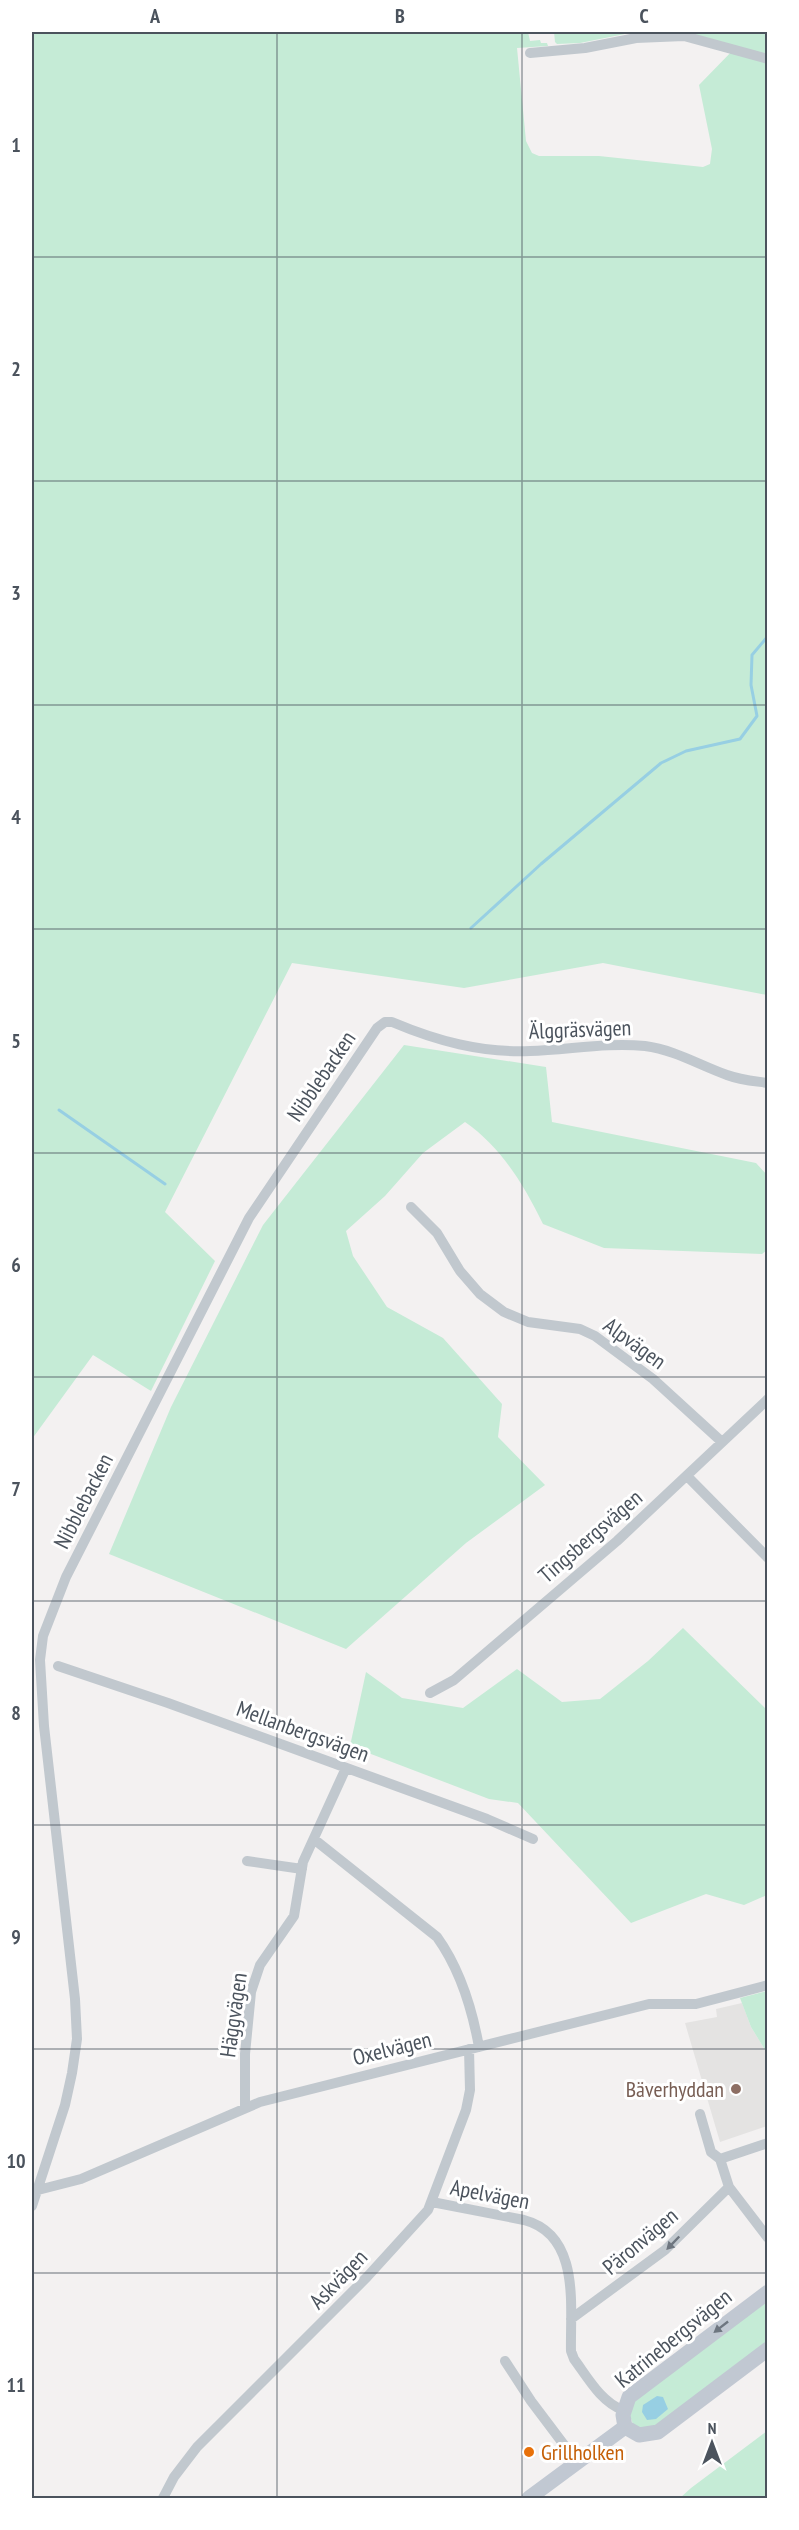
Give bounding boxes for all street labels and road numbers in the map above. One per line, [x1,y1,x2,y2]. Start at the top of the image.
street label: Älggräsvägen [528,1013,632,1045]
street label: Nibblebacken [281,1025,361,1127]
street label: Alpvägen [598,1311,672,1375]
street label: Nibblebacken [47,1449,119,1553]
street label: Tingsbergsvägen [532,1483,648,1589]
street label: Mellanbergsvägen [233,1694,373,1768]
street label: Häggvägen [213,1971,253,2059]
street label: Oxelvägen [350,2025,434,2071]
street label: Apelvägen [448,2173,532,2215]
street label: Päronvägen [597,2202,683,2280]
street label: Askvägen [303,2243,373,2315]
street label: Katrinebergsvägen [609,2282,737,2394]

